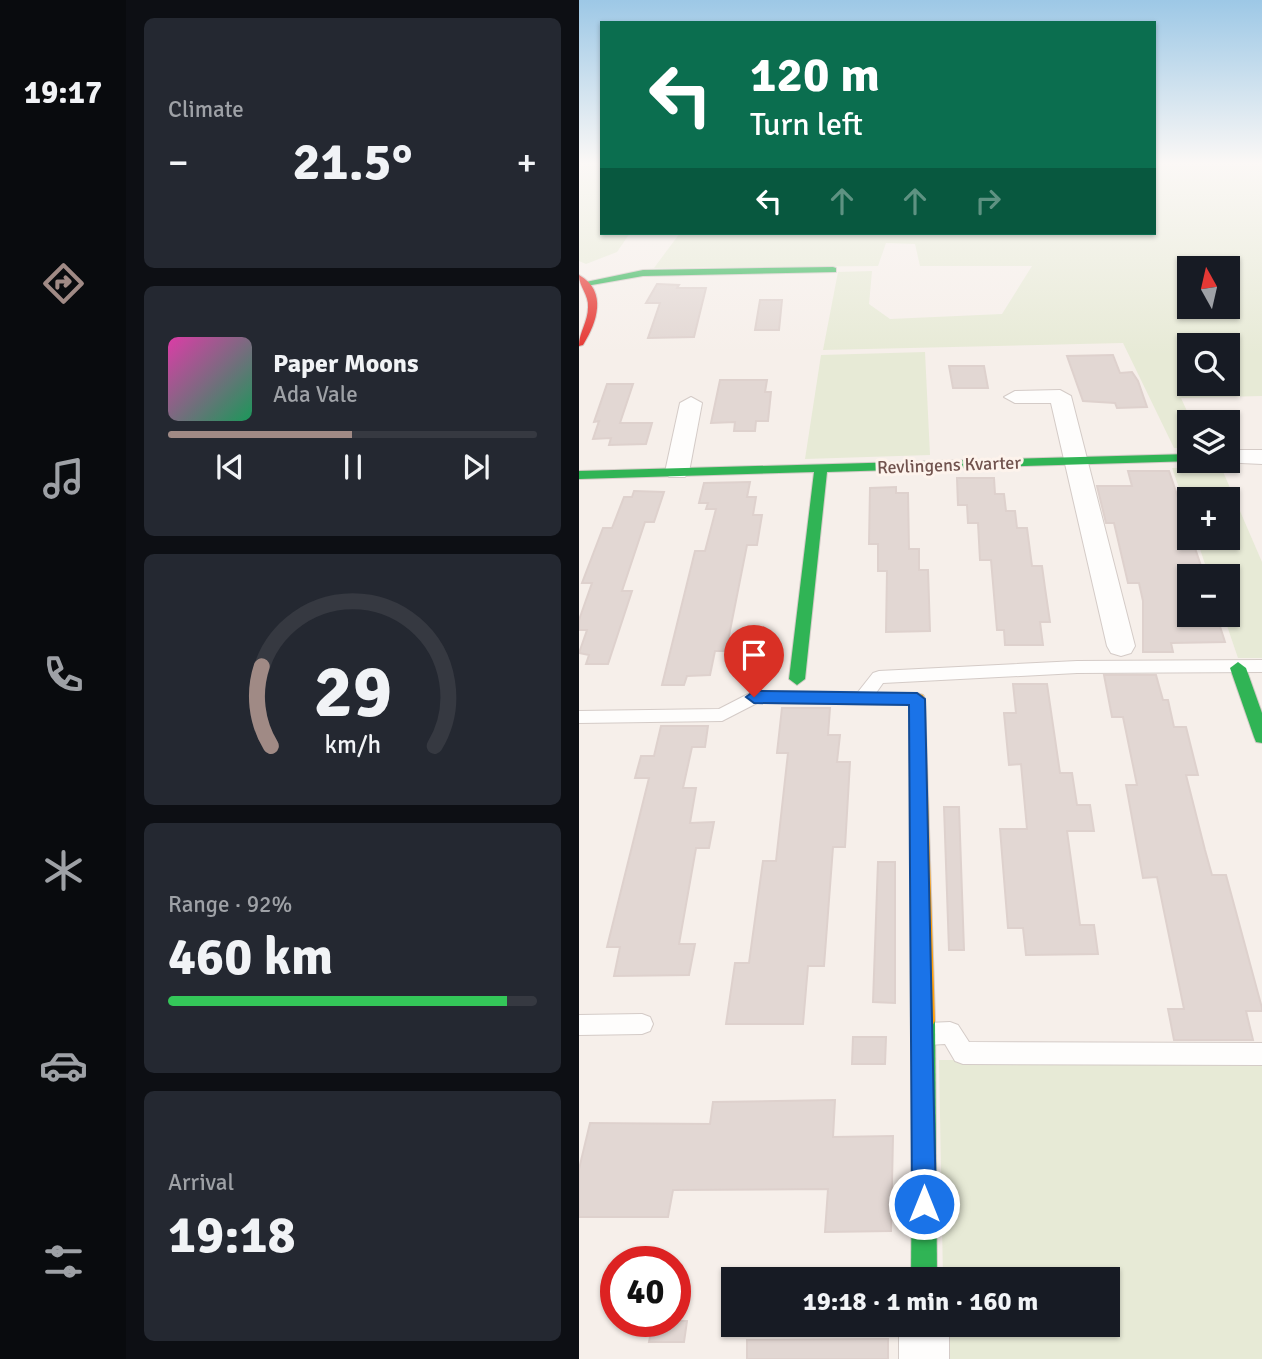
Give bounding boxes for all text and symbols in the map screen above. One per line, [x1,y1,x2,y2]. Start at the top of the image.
text: 120 m [750,45,880,105]
icon: left [635,49,726,140]
text: 19:17 [24,73,102,112]
text: Climate [168,95,244,124]
text: Turn left [750,105,863,144]
text: 21.5° [293,130,412,194]
text: − [168,139,189,186]
text: + [516,139,537,186]
icon: left [750,182,788,220]
icon: ahead [823,182,861,220]
icon: ahead [896,182,934,220]
icon: right [969,182,1007,220]
north arrow [1177,256,1241,318]
map controls [1177,256,1240,627]
icon: directions [39,259,88,308]
button: search [1177,333,1240,396]
text: Paper Moons [273,348,419,380]
text: Ada Vale [273,380,358,409]
button: layers [1177,410,1240,473]
icon: previous [211,448,249,486]
icon: pause [334,448,372,486]
icon: next [457,448,495,486]
street label: Revlingens Kvarter [877,451,1022,479]
icon: music [39,454,88,503]
button: + [1177,487,1240,550]
button: − [1177,564,1240,627]
pin [724,625,784,697]
icon: arrive [735,636,773,674]
text: 29 [313,648,392,737]
icon: phone [39,650,88,699]
text: km/h [324,728,381,759]
icon: climate [39,846,88,895]
text: Range · 92% [168,890,292,919]
text: 460 km [168,925,333,989]
icon: car [39,1041,88,1090]
position arrow [887,1167,961,1241]
text: Arrival [168,1168,234,1197]
text: 19:18 [168,1203,296,1267]
icon: filters [39,1237,88,1286]
speed limit sign: 40 [600,1246,691,1337]
text: 19:18 · 1 min · 160 m [803,1286,1038,1318]

